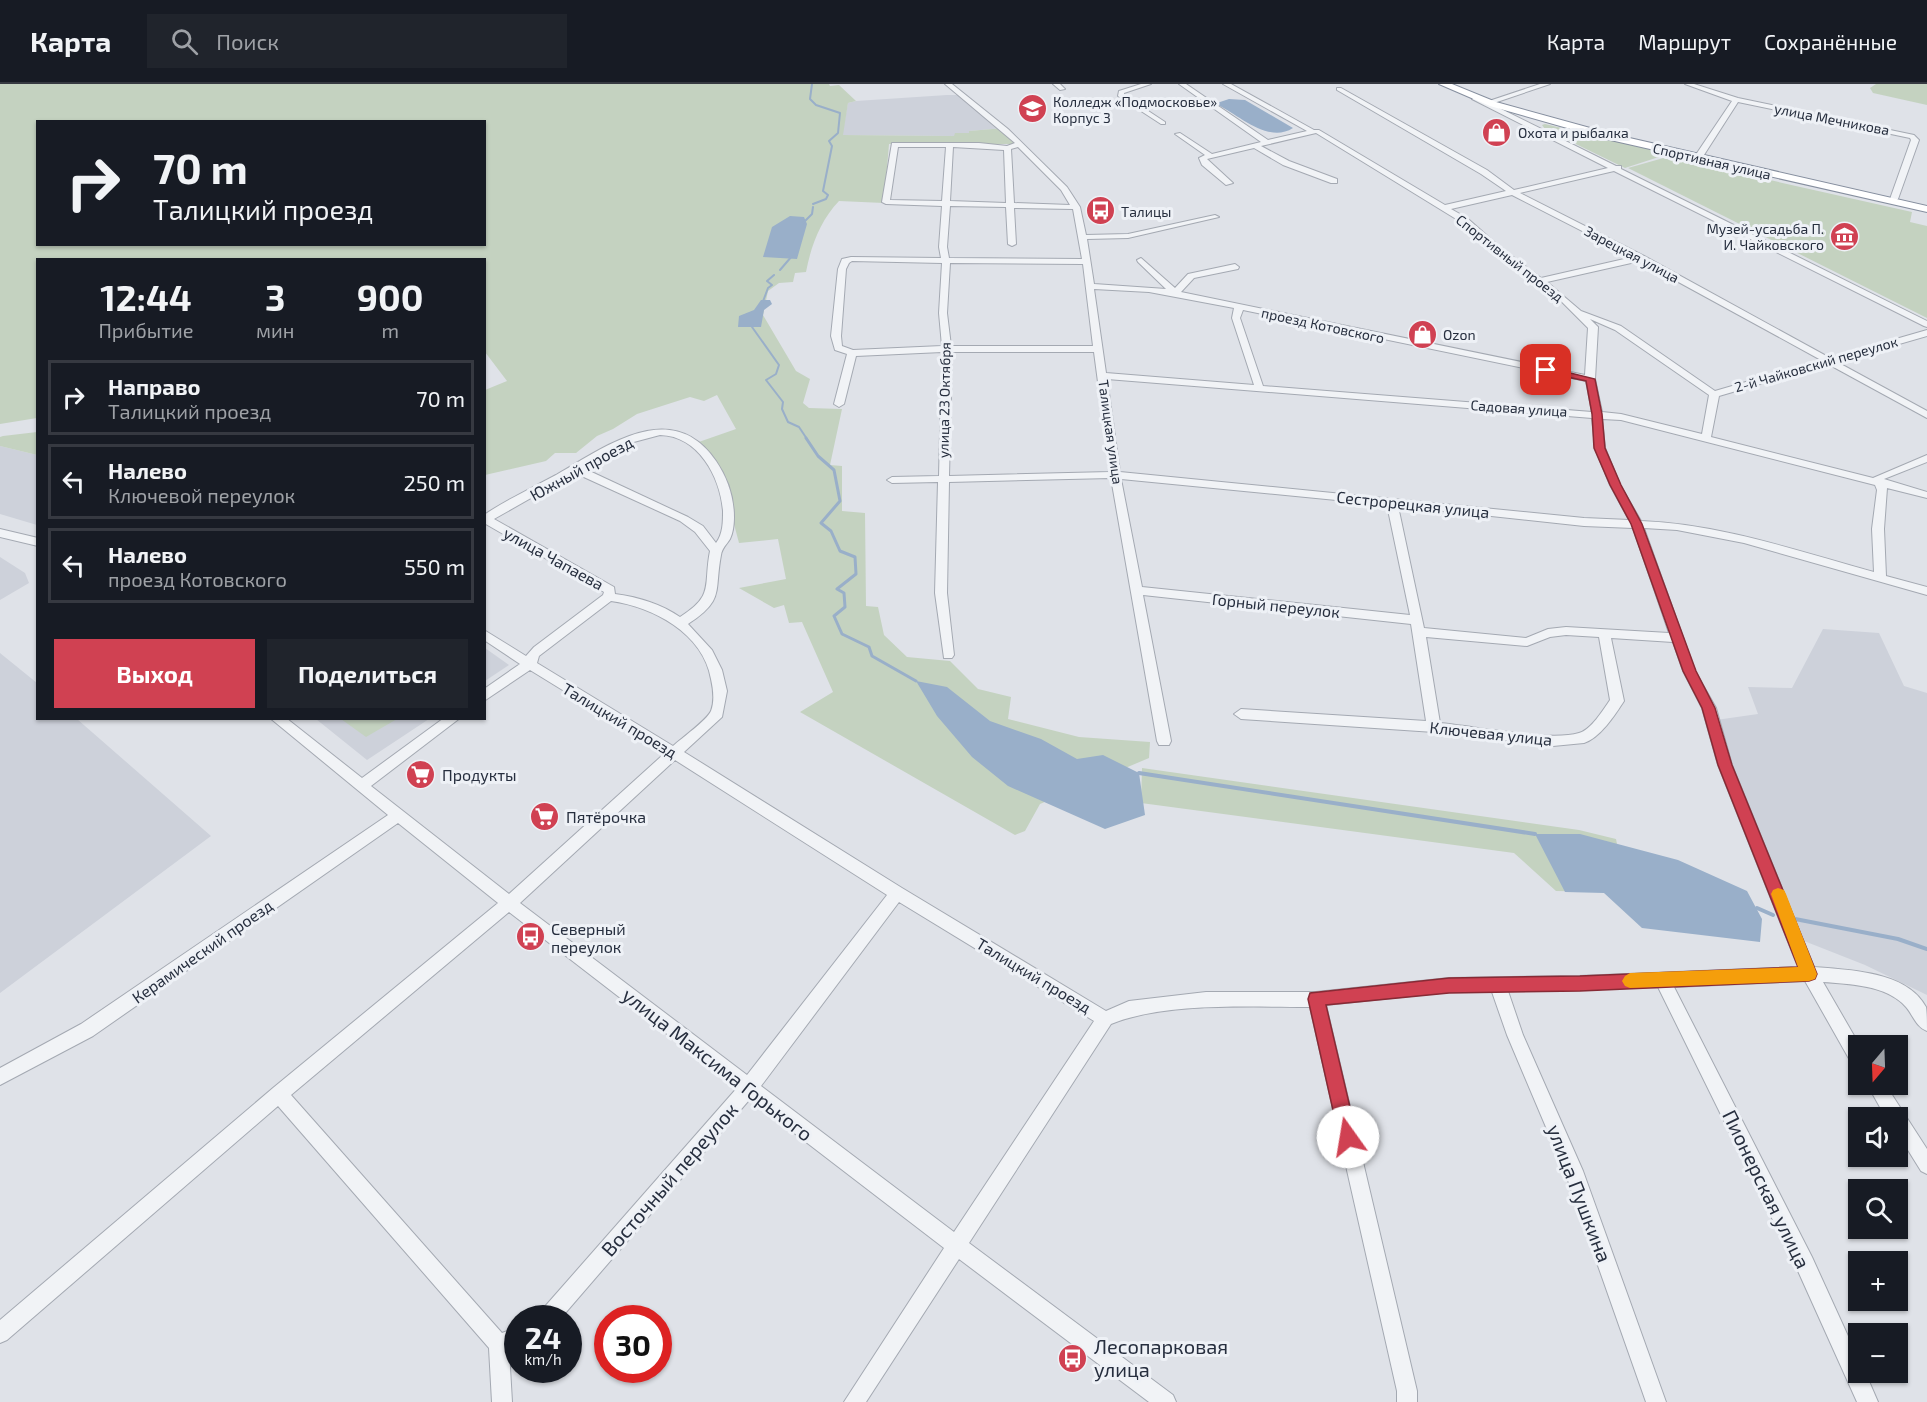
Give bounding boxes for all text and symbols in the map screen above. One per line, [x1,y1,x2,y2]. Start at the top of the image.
search box [147,14,567,68]
text: Карта [30,24,111,58]
icon: search [168,25,201,58]
text: Поиск [216,28,279,54]
text: Карта [1547,29,1605,54]
text: Маршрут [1638,29,1731,54]
text: Сохранённые [1764,29,1897,54]
school or university icon: Колледж «Подмосковье» Корпус 3 [1016,93,1048,125]
place label: Колледж «Подмосковье» Корпус 3 [1053,93,1217,126]
street label: улица Мечникова [1773,100,1891,138]
shop icon: Охота и рыбалка [1481,116,1513,148]
place label: Охота и рыбалка [1518,124,1629,141]
street label: Спортивная улица [1651,139,1773,183]
text: 70 m [153,142,248,192]
icon: right [54,144,132,222]
text: Талицкий проезд [153,193,373,225]
bus stop icon: Талицы [1084,195,1116,227]
place label: Талицы [1121,203,1171,220]
street label: Спортивный проезд [1453,211,1567,305]
place label: Музей-усадьба П. И. Чайковского [1706,220,1824,253]
museum icon: Музей-усадьба П. И. Чайковского [1829,220,1861,252]
street label: Зарецкая улица [1582,222,1682,286]
text: 12:44 [100,275,192,318]
text: 3 [265,275,285,318]
text: 900 [357,275,424,318]
street label: проезд Котовского [1260,304,1386,346]
text: Прибытие [98,318,194,342]
text: мин [256,318,294,342]
text: m [381,318,399,342]
shop icon: Ozon [1406,318,1438,350]
place label: Ozon [1443,326,1476,343]
street label: 2-й Чайковский переулок [1732,332,1900,395]
street label: улица 23 Октября [934,342,954,458]
pin [1520,344,1571,395]
icon: arrive [1529,353,1562,386]
text: Направо [108,373,201,399]
street label: Талицкая улица [1095,379,1127,485]
icon: right [57,381,90,414]
text: 70 m [416,385,465,411]
street label: Садовая улица [1470,396,1568,420]
text: Талицкий проезд [108,399,271,423]
street label: Южный проезд [526,432,636,504]
text: Налево [108,457,187,483]
icon: left [57,465,90,498]
text: 250 m [403,469,465,495]
text: Ключевой переулок [108,483,295,507]
street label: Сестрорецкая улица [1336,487,1490,522]
street label: улица Чапаева [500,523,607,594]
text: Налево [108,541,187,567]
icon: left [57,549,90,582]
text: 550 m [404,553,465,579]
text: проезд Котовского [108,567,287,591]
street label: Горный переулок [1211,589,1341,622]
button: Выход [54,639,255,708]
button: Поделиться [267,639,468,708]
street label: Талицкий проезд [559,678,681,762]
street label: Ключевая улица [1429,717,1553,750]
supermarket icon: Продукты [405,758,437,790]
place label: Продукты [442,765,517,785]
supermarket icon: Пятёрочка [529,800,561,832]
place label: Пятёрочка [566,807,646,826]
street label: Керамический проезд [128,895,276,1007]
place label: Северный переулок [551,919,626,957]
bus stop icon: Северный переулок [514,921,546,953]
street label: Талицкий проезд [973,933,1095,1017]
street label: улица Максима Горького [618,982,818,1147]
north arrow [1848,1035,1908,1095]
map controls [1848,1035,1908,1383]
street label: Восточный переулок [596,1097,743,1261]
position arrow [1316,1105,1380,1169]
street label: Пионерская улица [1717,1106,1816,1273]
button: sound [1848,1107,1908,1167]
street label: улица Пушкина [1542,1121,1617,1266]
button: search [1848,1179,1908,1239]
button: + [1848,1251,1908,1311]
speed limit sign: 30 [594,1305,672,1383]
text: 24 [525,1319,561,1355]
button: − [1848,1323,1908,1383]
place label: Лесопарковая улица [1094,1334,1228,1382]
bus stop icon: Лесопарковая улица [1057,1342,1089,1374]
text: km/h [524,1350,562,1368]

